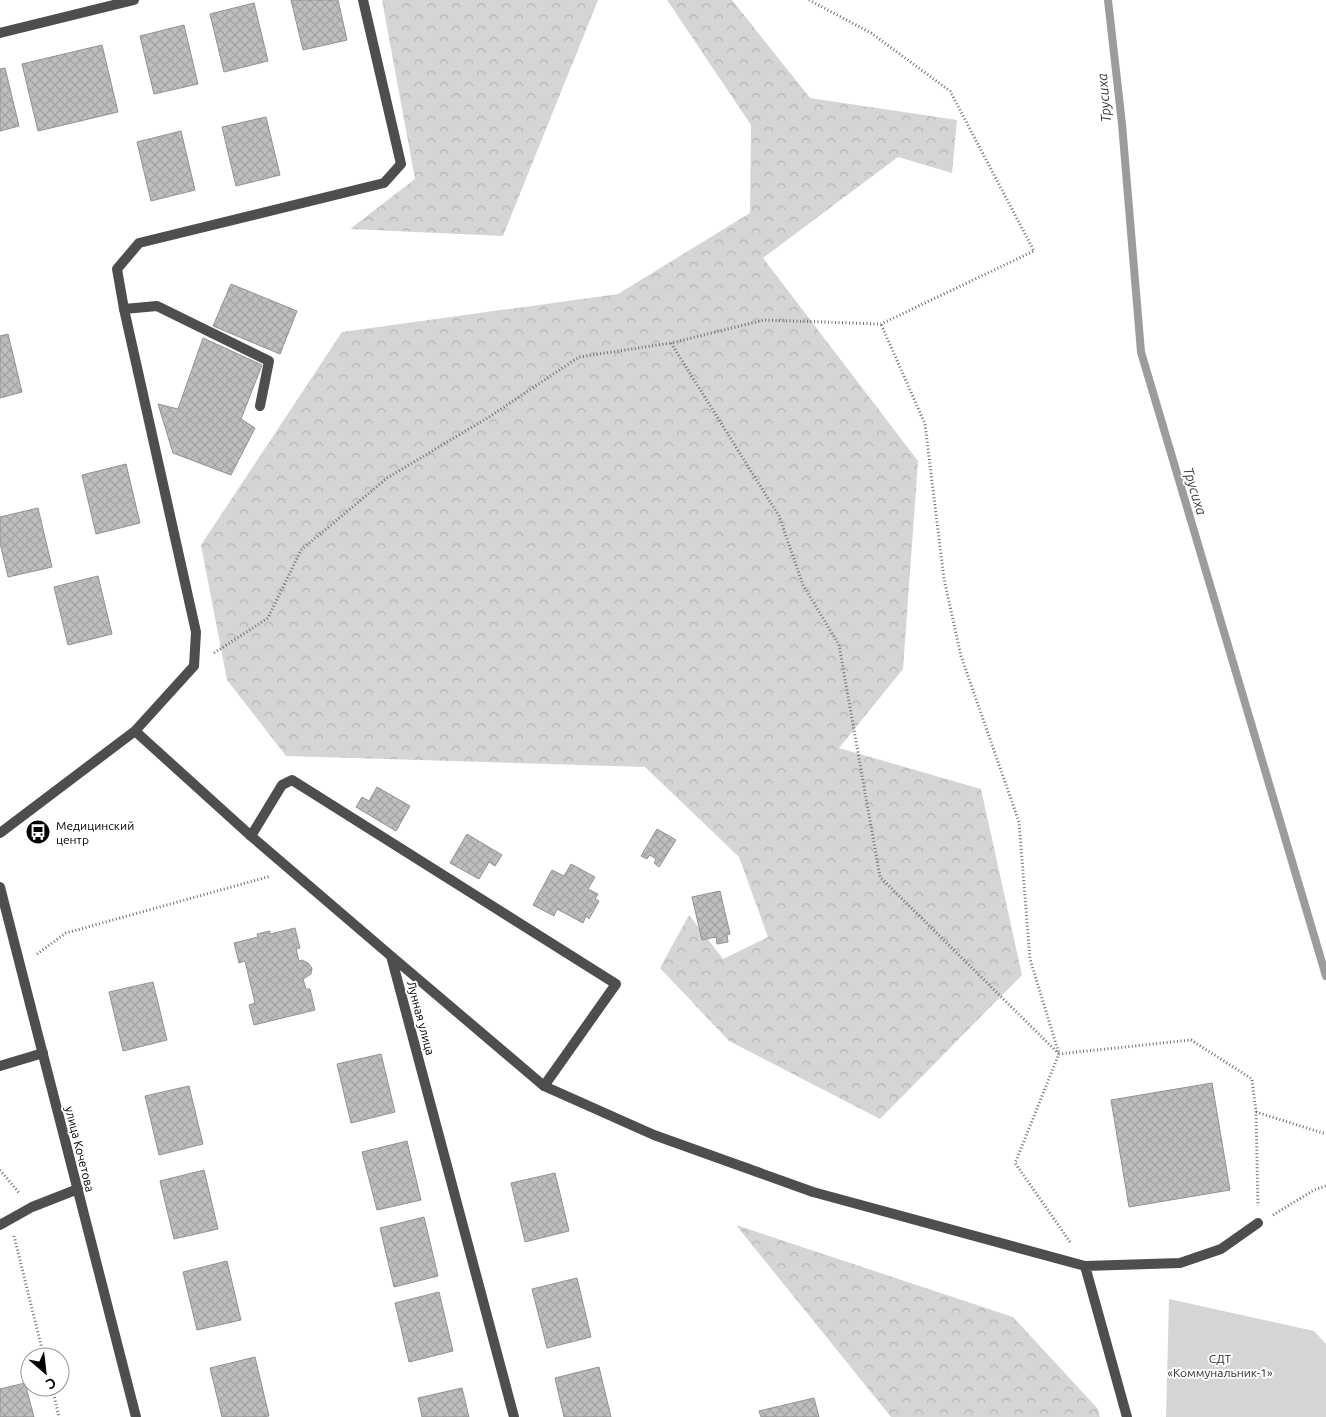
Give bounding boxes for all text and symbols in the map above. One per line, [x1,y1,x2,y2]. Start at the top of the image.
water label: Трусиха [1094,72,1114,123]
water label: Трусиха [1180,465,1210,517]
bus stop icon: Медицинский центр [25,819,51,845]
place label: Медицинский центр [56,819,134,846]
street label: Лунная улица [405,979,437,1057]
street label: улица Кочетова [63,1105,97,1193]
north arrow [20,1347,70,1397]
park label: СДТ «Коммунальник-1» [1167,1352,1273,1379]
text: С [43,1374,59,1393]

